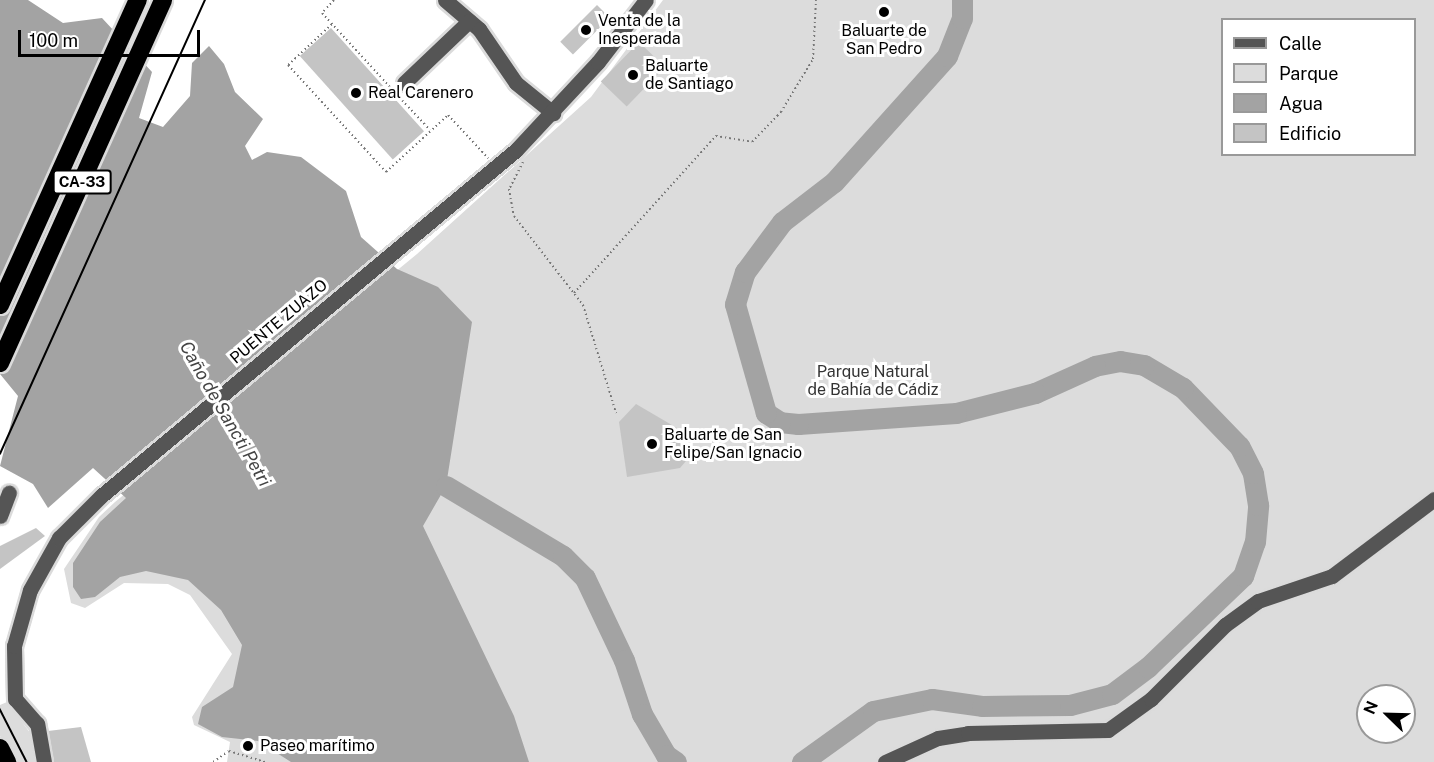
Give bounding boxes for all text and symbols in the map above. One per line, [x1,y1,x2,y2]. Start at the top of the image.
marker: Baluarte de San Pedro [877,5,891,19]
place label: Venta de la Inesperada [598,11,681,49]
scale bar [21,18,202,56]
legend [1221,18,1416,156]
place label: Baluarte de San Pedro [841,21,927,59]
marker: Venta de la Inesperada [579,23,593,37]
text: 100 m [29,30,78,51]
text: Calle [1279,33,1322,54]
place label: Baluarte de Santiago [645,56,734,94]
text: Parque [1279,63,1339,84]
marker: Baluarte de Santiago [626,68,640,82]
place label: Real Carenero [368,83,474,103]
marker: Real Carenero [349,86,363,100]
text: Agua [1279,93,1323,114]
text: Edificio [1279,123,1341,144]
road number: CA-33 [52,170,112,194]
street label: PUENTE ZUAZO [226,276,332,368]
water label: Caño de Sancti Petri [175,337,275,491]
park label: Parque Natural de Bahía de Cádiz [807,362,939,400]
place label: Baluarte de San Felipe/San Ignacio [664,425,802,463]
marker: Baluarte de San Felipe/San Ignacio [645,437,659,451]
north arrow [1356,684,1416,744]
text: N [1360,698,1382,717]
place label: Paseo marítimo [260,736,375,756]
marker: Paseo marítimo [241,739,255,753]

